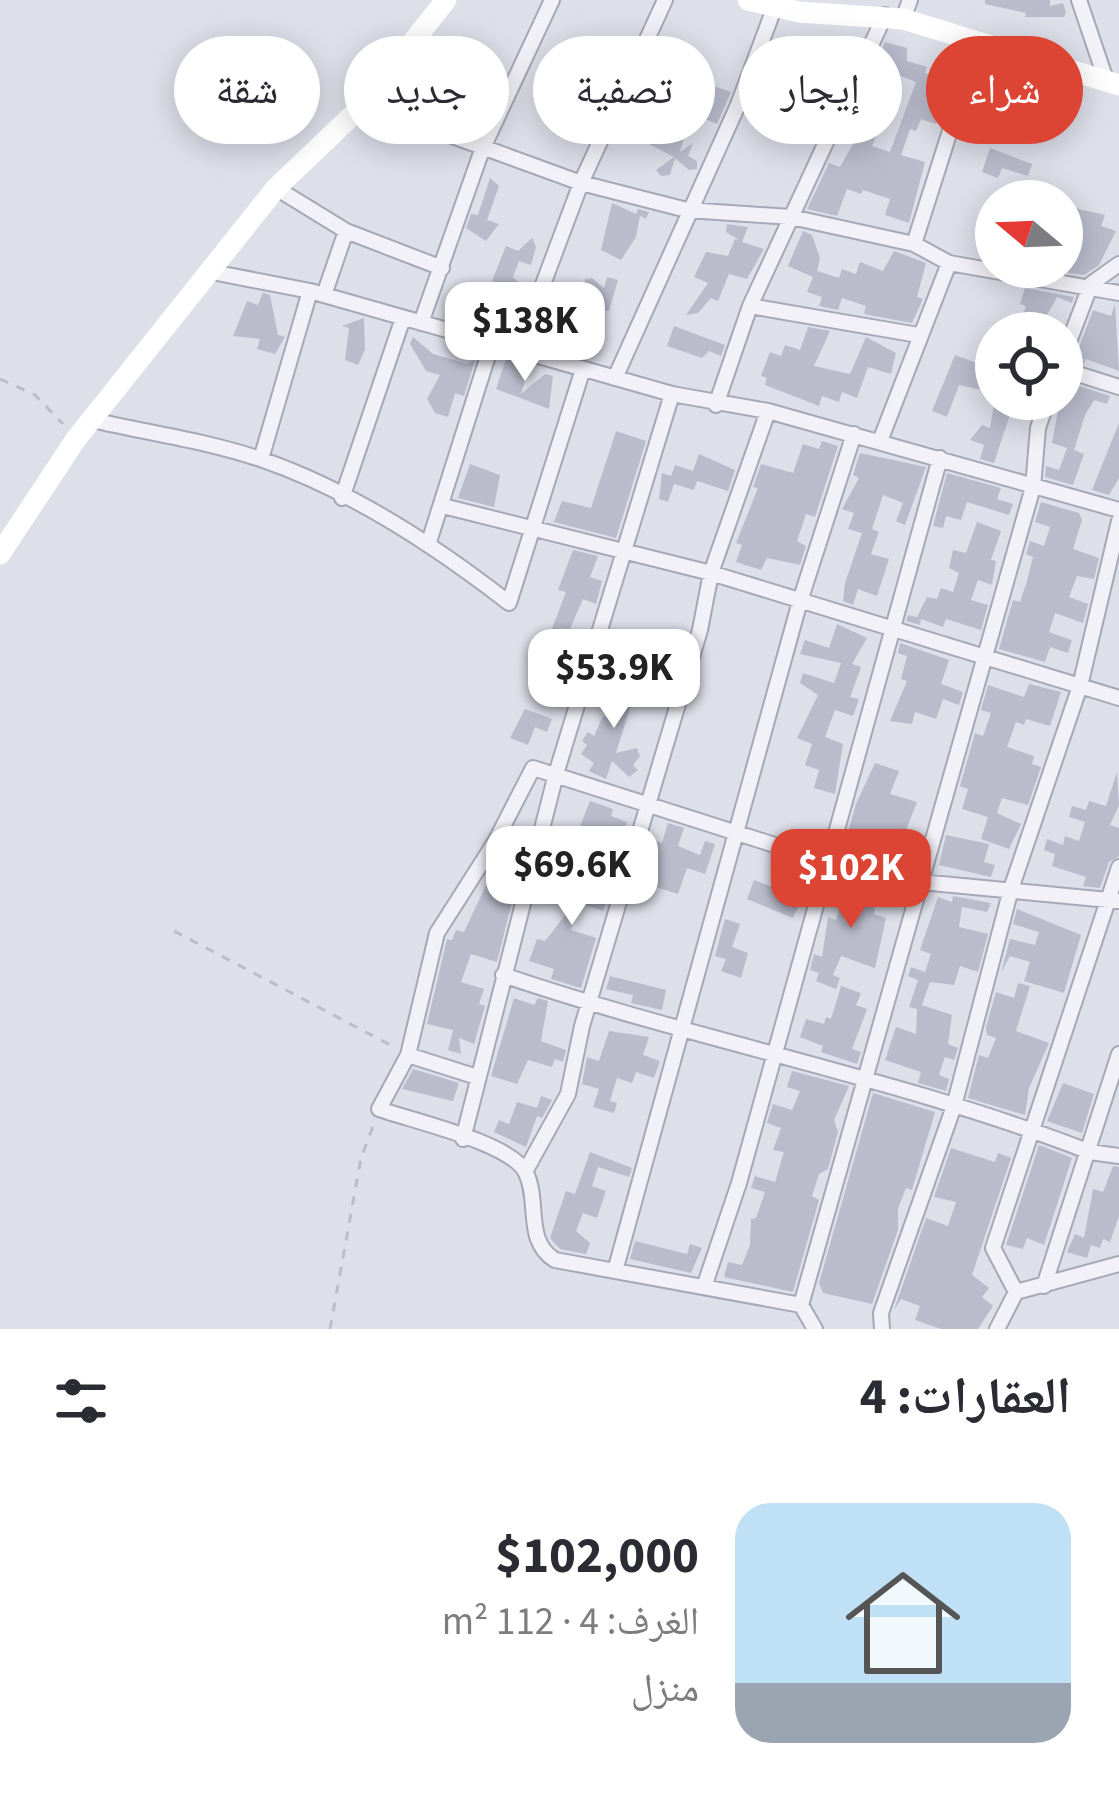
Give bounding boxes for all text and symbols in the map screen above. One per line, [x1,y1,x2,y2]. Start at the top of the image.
chip: شقة [174,36,320,144]
chip: جديد [344,36,509,144]
chip: تصفية [533,36,715,144]
chip: إيجار [739,36,902,144]
chip: شراء [926,36,1083,144]
north arrow [975,180,1083,288]
map controls [975,180,1083,420]
pin: $138K [441,282,609,384]
text: $138K [472,293,578,349]
button: locate [975,312,1083,420]
pin: $53.9K [516,629,712,731]
text: $53.9K [555,640,673,696]
pin: $69.6K [474,826,670,928]
pin: $102K [767,829,935,931]
text: $69.6K [513,837,631,893]
text: $102K [798,840,904,896]
text: العقارات: 4 [860,1361,1071,1433]
icon: filters [48,1368,114,1434]
text: $102,000 [495,1520,699,1592]
icon: home [831,1551,975,1695]
text: الغرف: 4 · 112 m² [442,1594,699,1650]
text: منزل [631,1661,699,1717]

